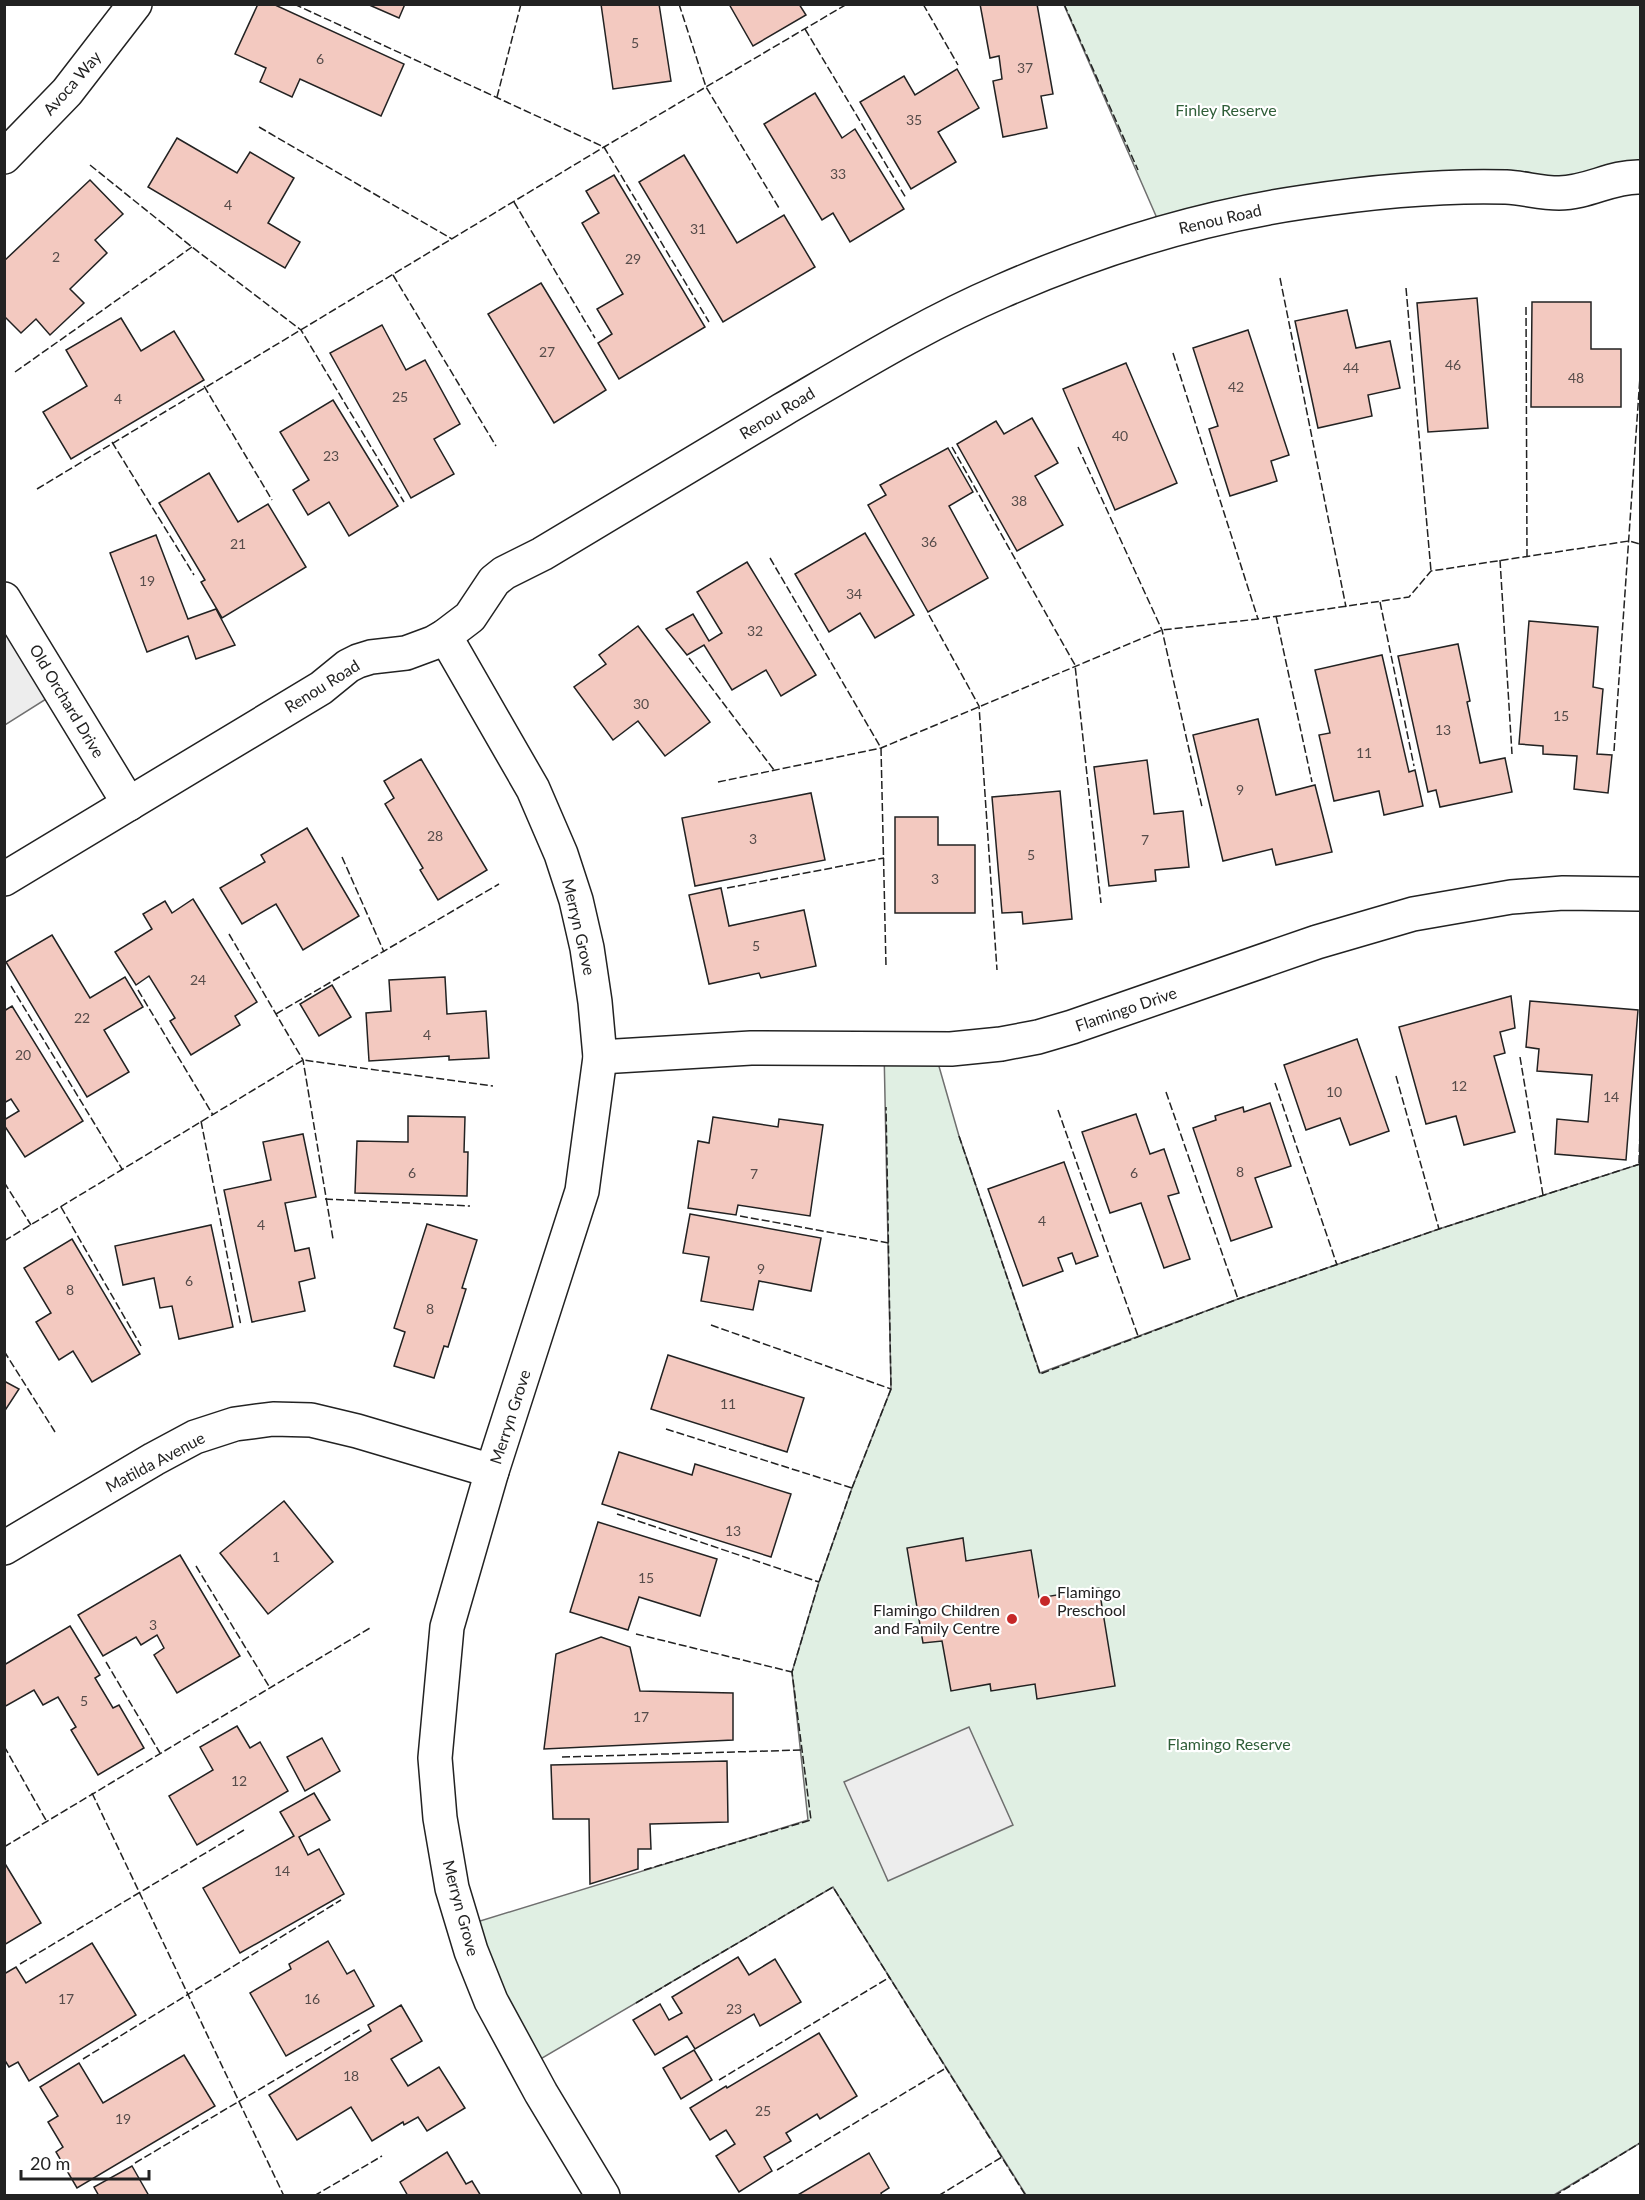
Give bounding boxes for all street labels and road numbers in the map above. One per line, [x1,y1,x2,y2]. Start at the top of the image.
street label: Avoca Way [39,46,105,119]
street label: Renou Road [1177,200,1263,237]
street label: Renou Road [736,383,818,442]
street label: Old Orchard Drive [26,641,109,761]
street label: Renou Road [281,655,363,716]
street label: Merryn Grove [559,877,600,977]
street label: Flamingo Drive [1073,982,1179,1035]
street label: Merryn Grove [485,1367,534,1467]
street label: Matilda Avenue [102,1427,208,1496]
street label: Merryn Grove [440,1858,483,1958]

